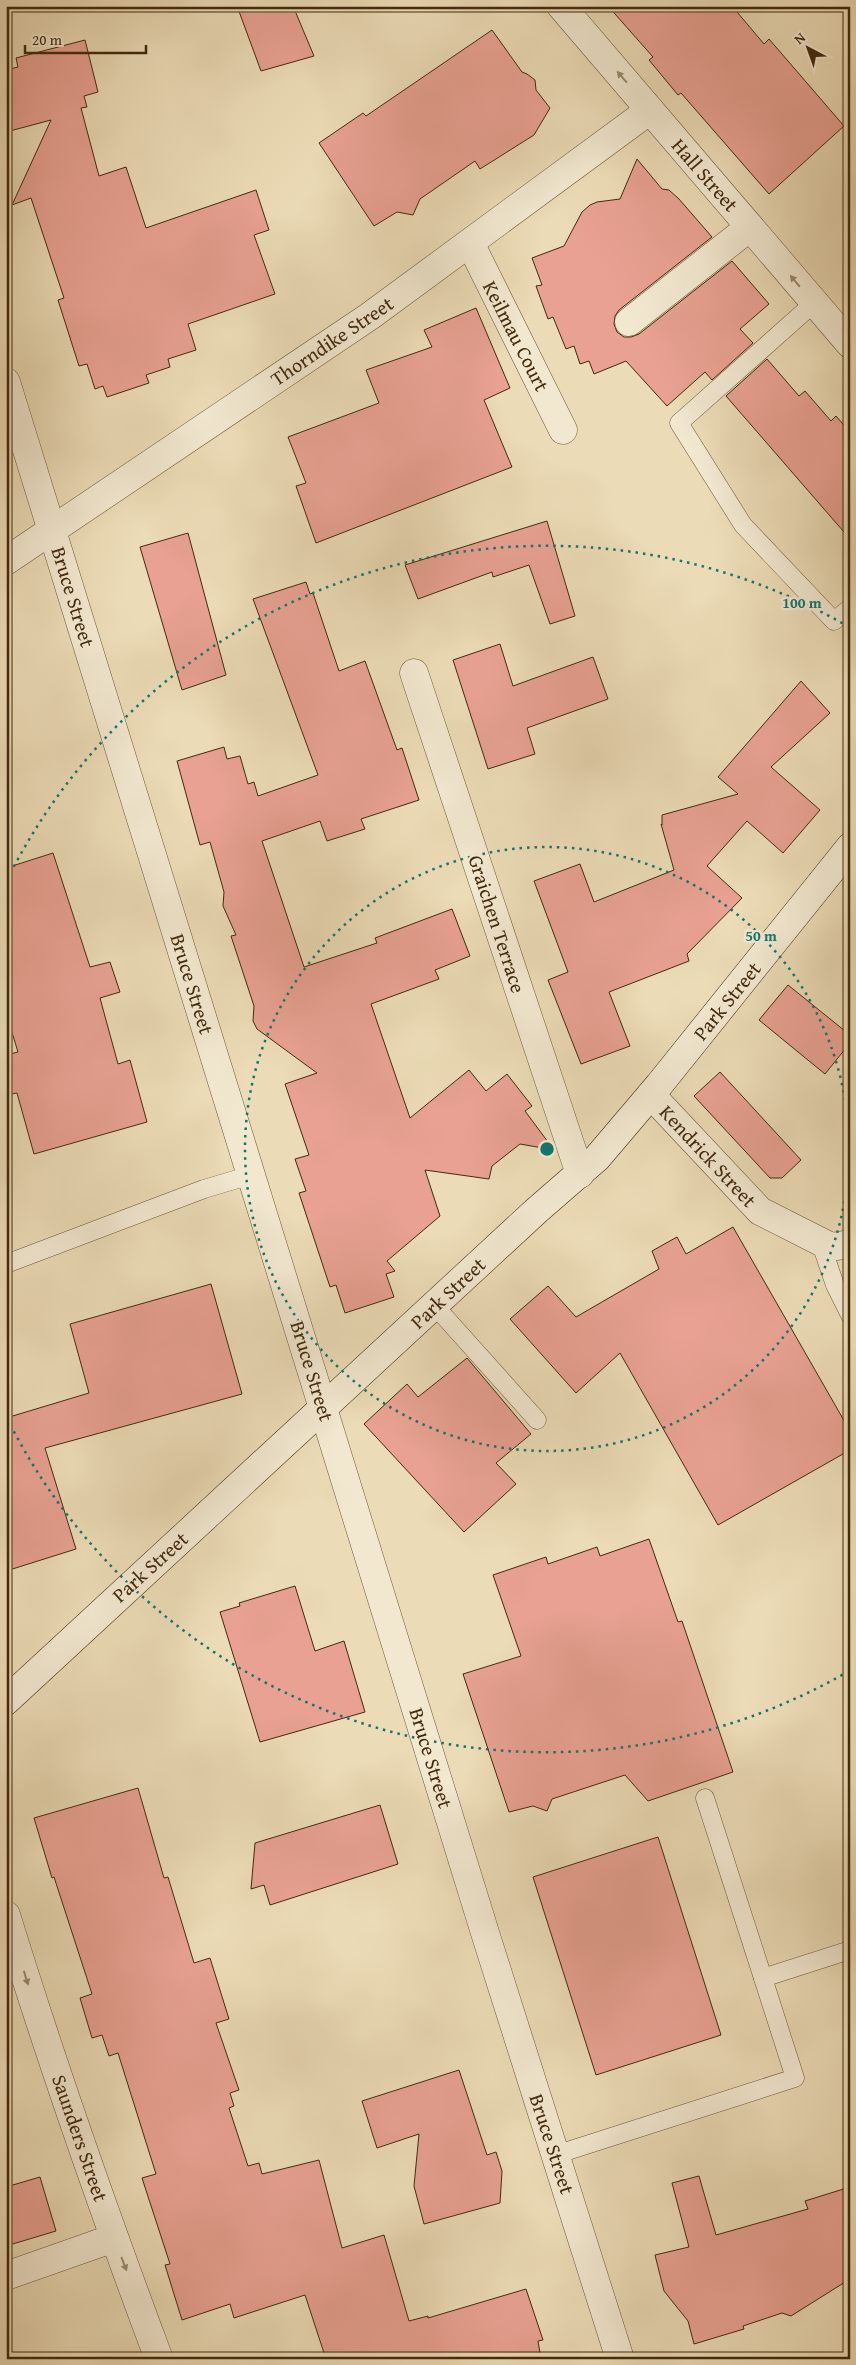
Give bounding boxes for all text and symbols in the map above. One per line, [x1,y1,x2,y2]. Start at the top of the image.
scale bar [25,22,146,54]
north arrow [784,22,834,72]
text: N [789,27,810,49]
text: 20 m [32,29,63,50]
one-way arrow [616,71,627,84]
street label: Hall Street [665,132,746,218]
one-way arrow [790,274,801,287]
street label: Keilmau Court [476,275,557,396]
street label: Thorndike Street [265,289,399,392]
street label: Bruce Street [44,543,102,651]
text: 100 m [782,592,822,613]
street label: Graichen Terrace [462,851,533,997]
text: 50 m [745,925,777,946]
street label: Bruce Street [163,930,221,1038]
street label: Park Street [686,955,767,1046]
street label: Kendrick Street [653,1098,764,1213]
centre of rings [538,1140,556,1158]
street label: Park Street [404,1250,492,1335]
street label: Bruce Street [283,1317,341,1425]
street label: Park Street [105,1525,194,1609]
street label: Bruce Street [402,1704,460,1812]
one-way arrow [22,1971,30,1986]
street label: Saunders Street [45,2070,116,2205]
street label: Bruce Street [523,2090,582,2198]
one-way arrow [120,2257,128,2271]

